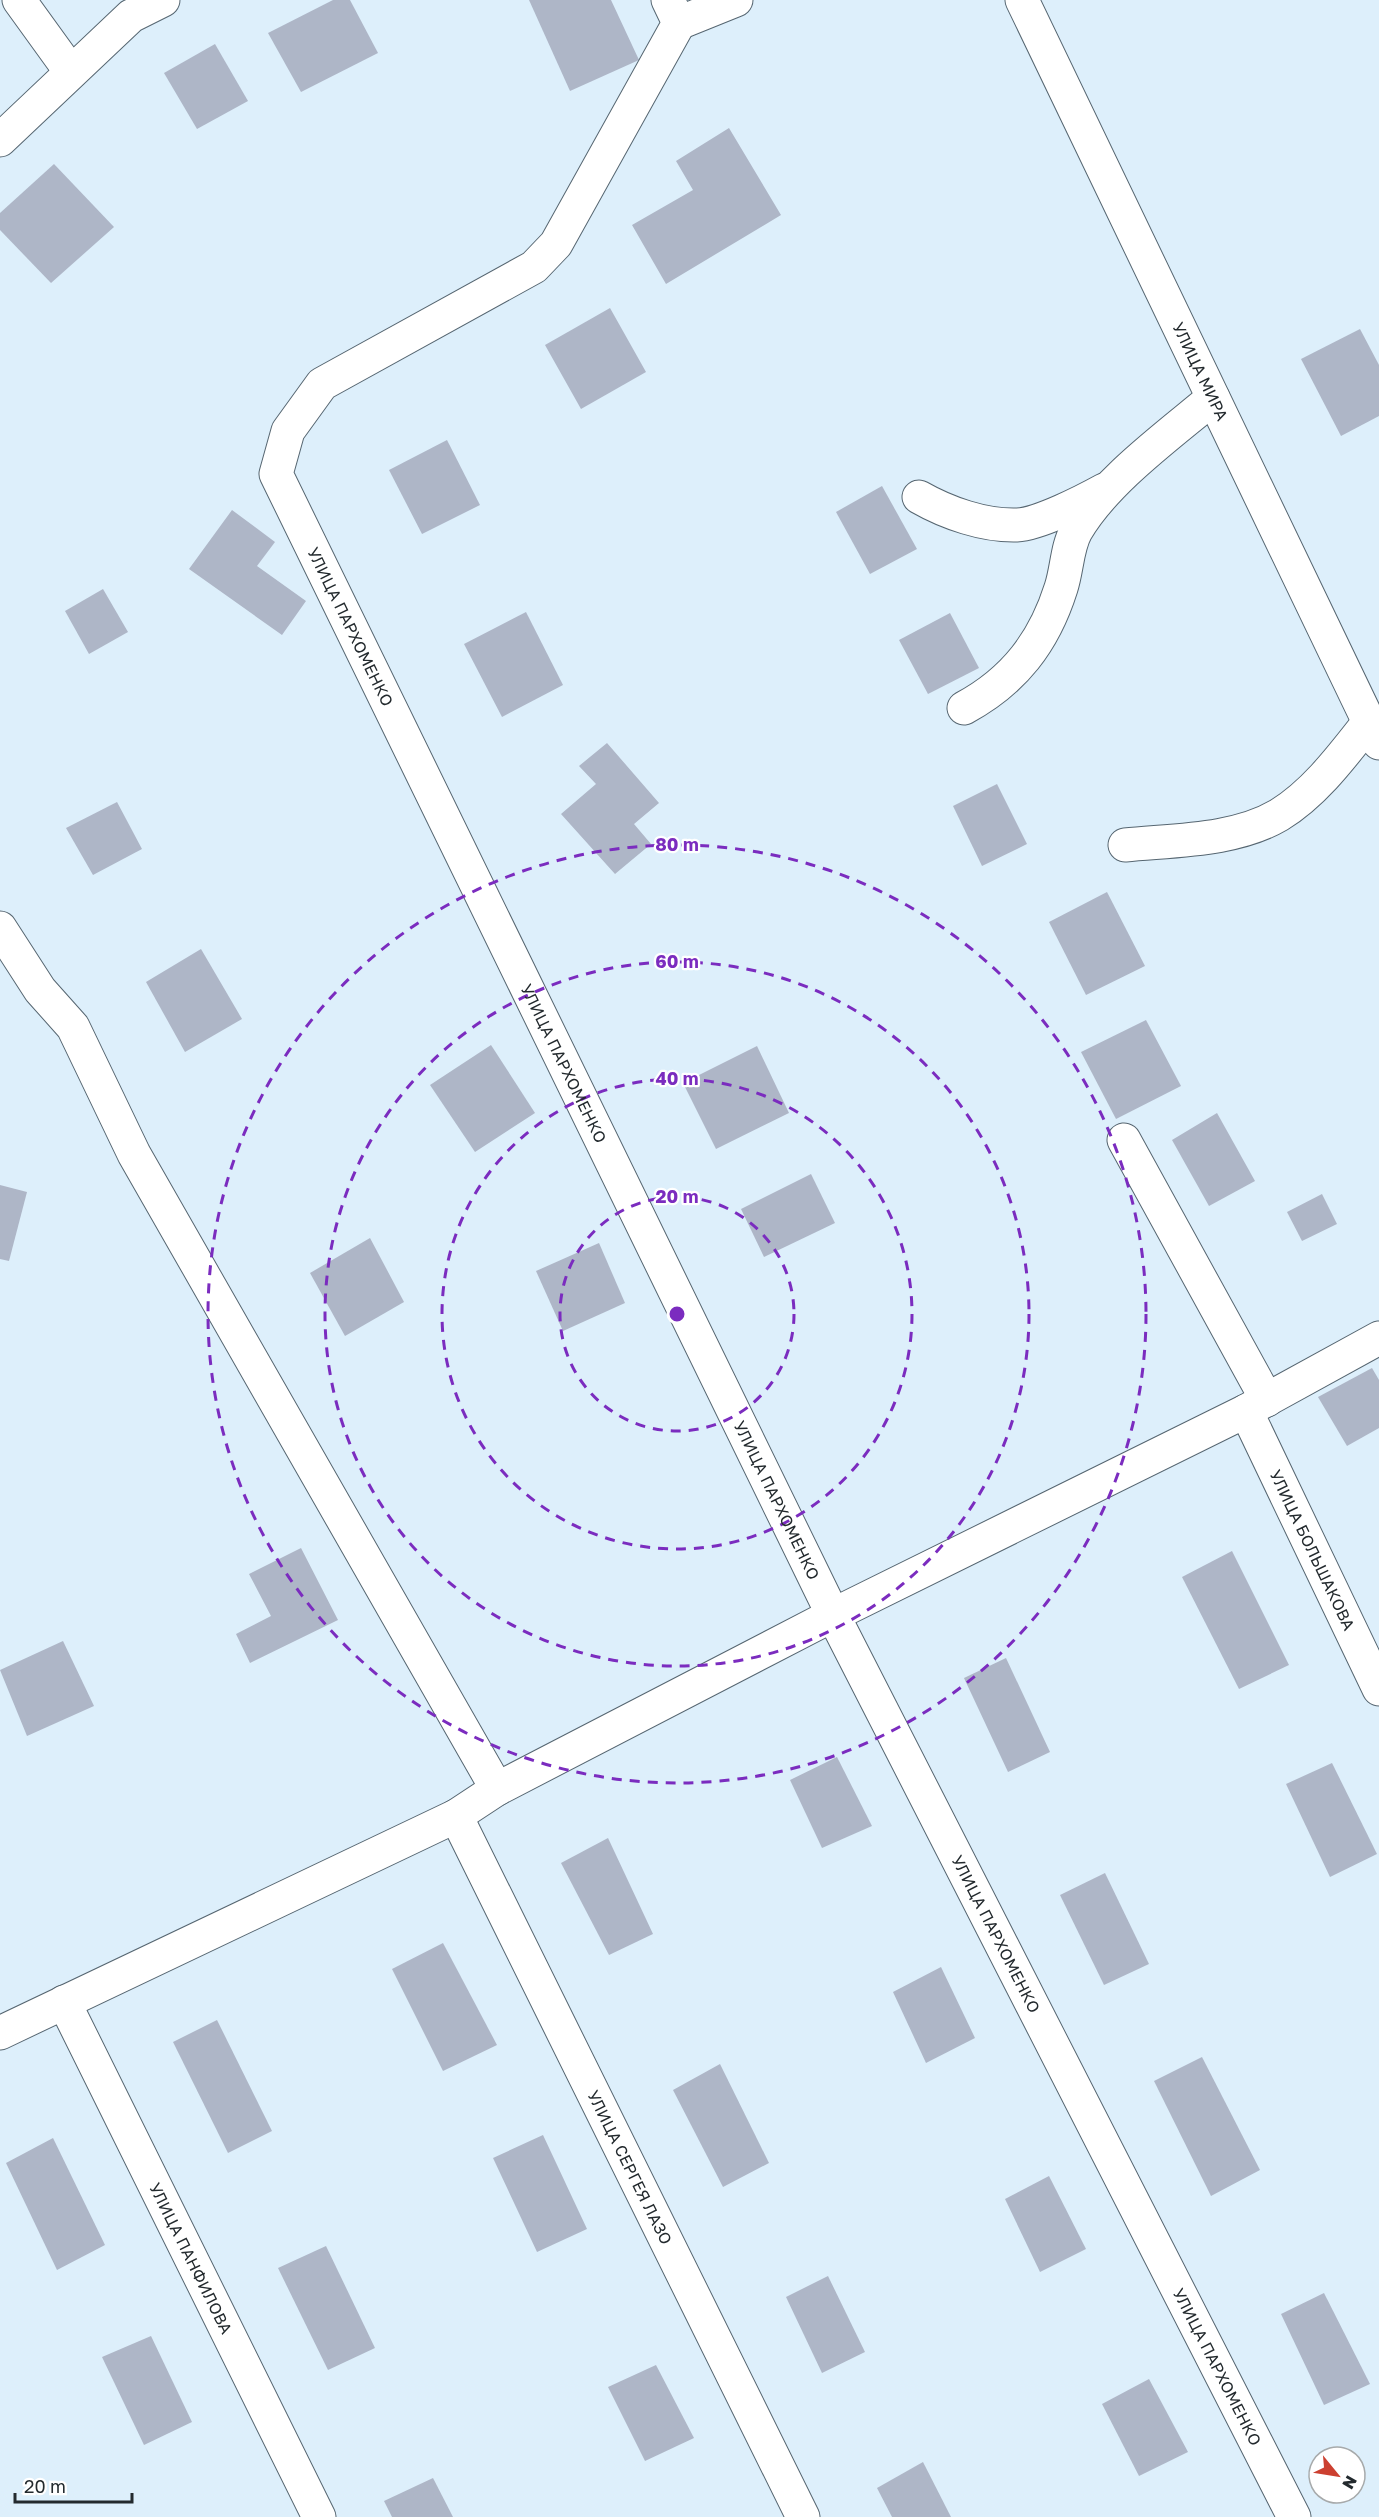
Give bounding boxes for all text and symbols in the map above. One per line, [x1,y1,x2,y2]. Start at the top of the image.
street label: УЛИЦА МИРА [1168,319,1233,424]
street label: УЛИЦА ПАРХОМЕНКО [303,544,398,709]
text: 80 m [655,833,699,855]
text: 60 m [655,950,699,972]
street label: УЛИЦА ПАРХОМЕНКО [517,981,611,1146]
text: 40 m [655,1067,699,1089]
text: 20 m [656,1185,698,1207]
centre of rings [667,1304,687,1324]
street label: УЛИЦА ПАРХОМЕНКО [730,1417,824,1583]
street label: УЛИЦА БОЛЬШАКОВА [1266,1466,1359,1634]
street label: УЛИЦА ПАРХОМЕНКО [947,1852,1045,2016]
street label: УЛИЦА СЕРГЕЯ ЛАЗО [583,2087,676,2248]
street label: УЛИЦА ПАНФИЛОВА [145,2179,237,2337]
street label: УЛИЦА ПАРХОМЕНКО [1169,2285,1266,2449]
north arrow [1307,2445,1367,2505]
scale bar [15,2466,132,2504]
text: N [1338,2472,1362,2493]
text: 20 m [24,2475,66,2497]

